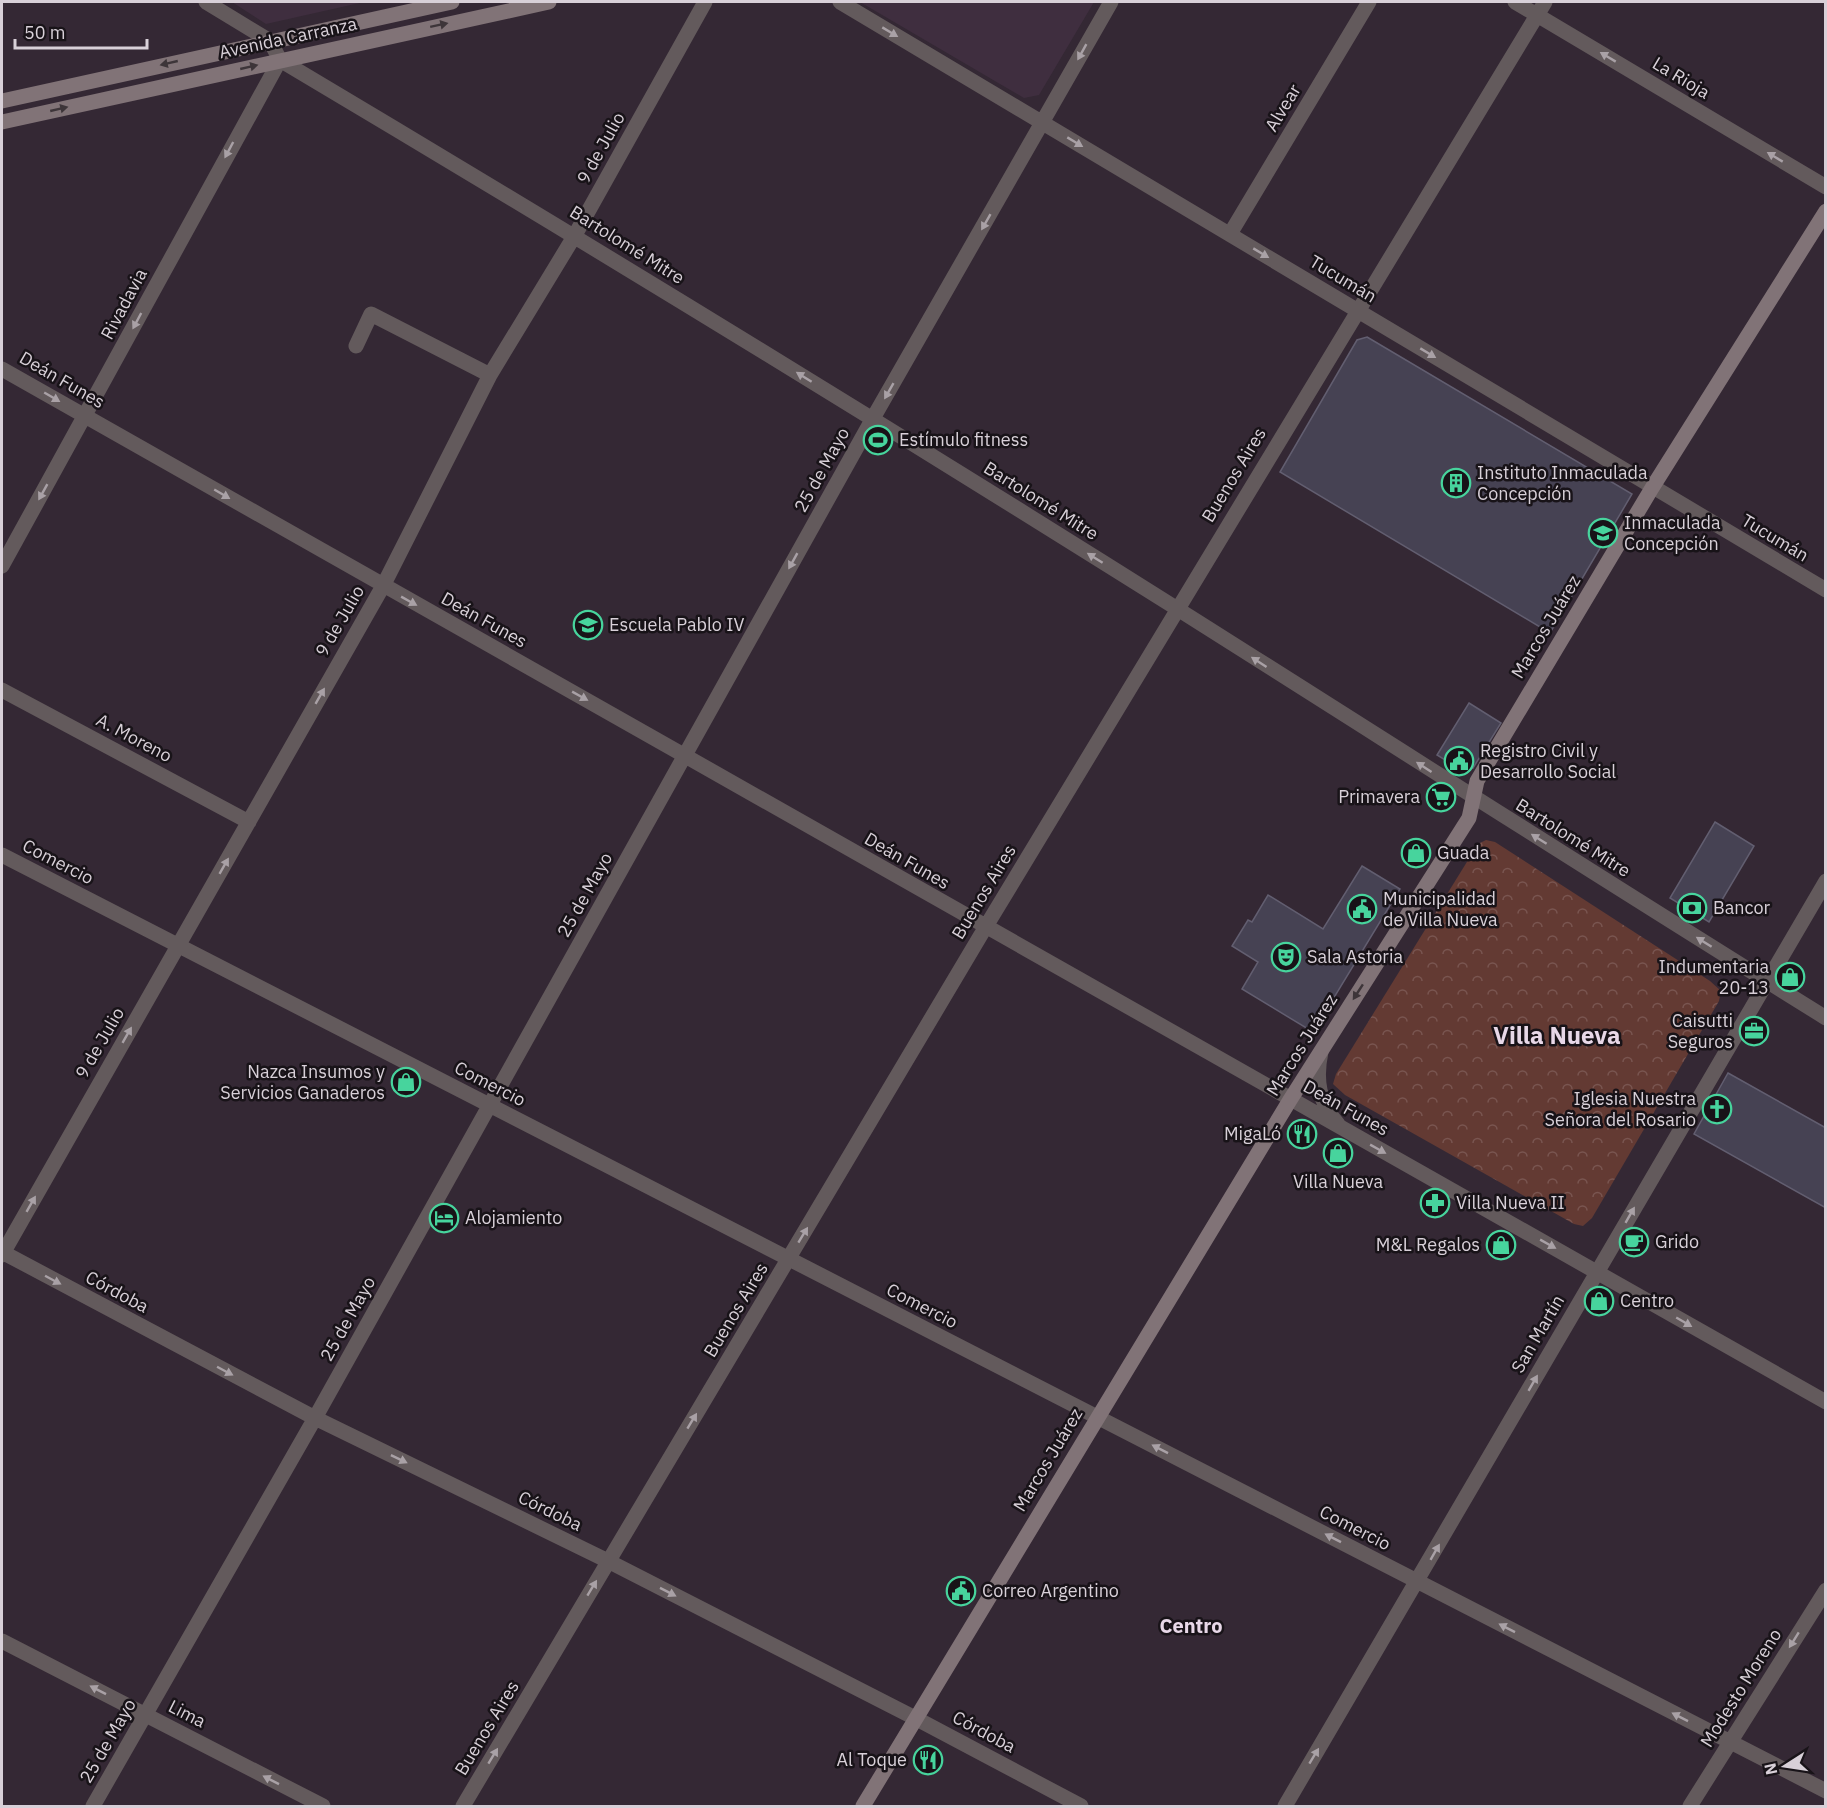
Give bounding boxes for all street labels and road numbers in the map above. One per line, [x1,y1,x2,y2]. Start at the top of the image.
street label: Avenida Carranza [217,12,359,63]
street label: La Rioja [1648,51,1715,104]
street label: Alvear [1260,80,1306,136]
street label: 9 de Julio [571,108,630,188]
street label: Bartolomé Mitre [566,200,689,289]
street label: Tucumán [1305,250,1381,308]
street label: Rivadavia [95,264,152,343]
street label: Deán Funes [15,346,109,413]
street label: 25 de Mayo [789,423,854,516]
street label: Buenos Aires [1196,423,1271,526]
street label: Bartolomé Mitre [980,456,1103,545]
street label: Tucumán [1737,509,1813,567]
street label: Marcos Juárez [1506,571,1585,683]
street label: 9 de Julio [310,581,369,660]
street label: Deán Funes [437,587,531,653]
street label: A. Moreno [92,708,176,767]
street label: Bartolomé Mitre [1512,793,1635,882]
street label: Deán Funes [860,827,954,894]
street label: Comercio [19,834,98,889]
street label: Buenos Aires [946,840,1021,943]
street label: 25 de Mayo [552,848,617,941]
street label: Marcos Juárez [1261,989,1342,1100]
street label: 9 de Julio [70,1003,129,1082]
street label: Comercio [451,1056,530,1111]
street label: Deán Funes [1299,1075,1393,1141]
street label: Buenos Aires [698,1258,773,1361]
street label: Córdoba [82,1265,153,1318]
street label: 25 de Mayo [315,1272,380,1365]
street label: Comercio [883,1278,962,1333]
street label: San Martín [1506,1291,1569,1377]
street label: Marcos Juárez [1008,1404,1087,1516]
street label: Córdoba [514,1485,586,1536]
street label: Comercio [1316,1500,1395,1555]
street label: Modesto Moreno [1695,1624,1786,1751]
street label: Buenos Aires [449,1676,524,1779]
street label: 25 de Mayo [74,1694,141,1787]
street label: Lima [165,1694,210,1733]
street label: Córdoba [949,1705,1020,1758]

